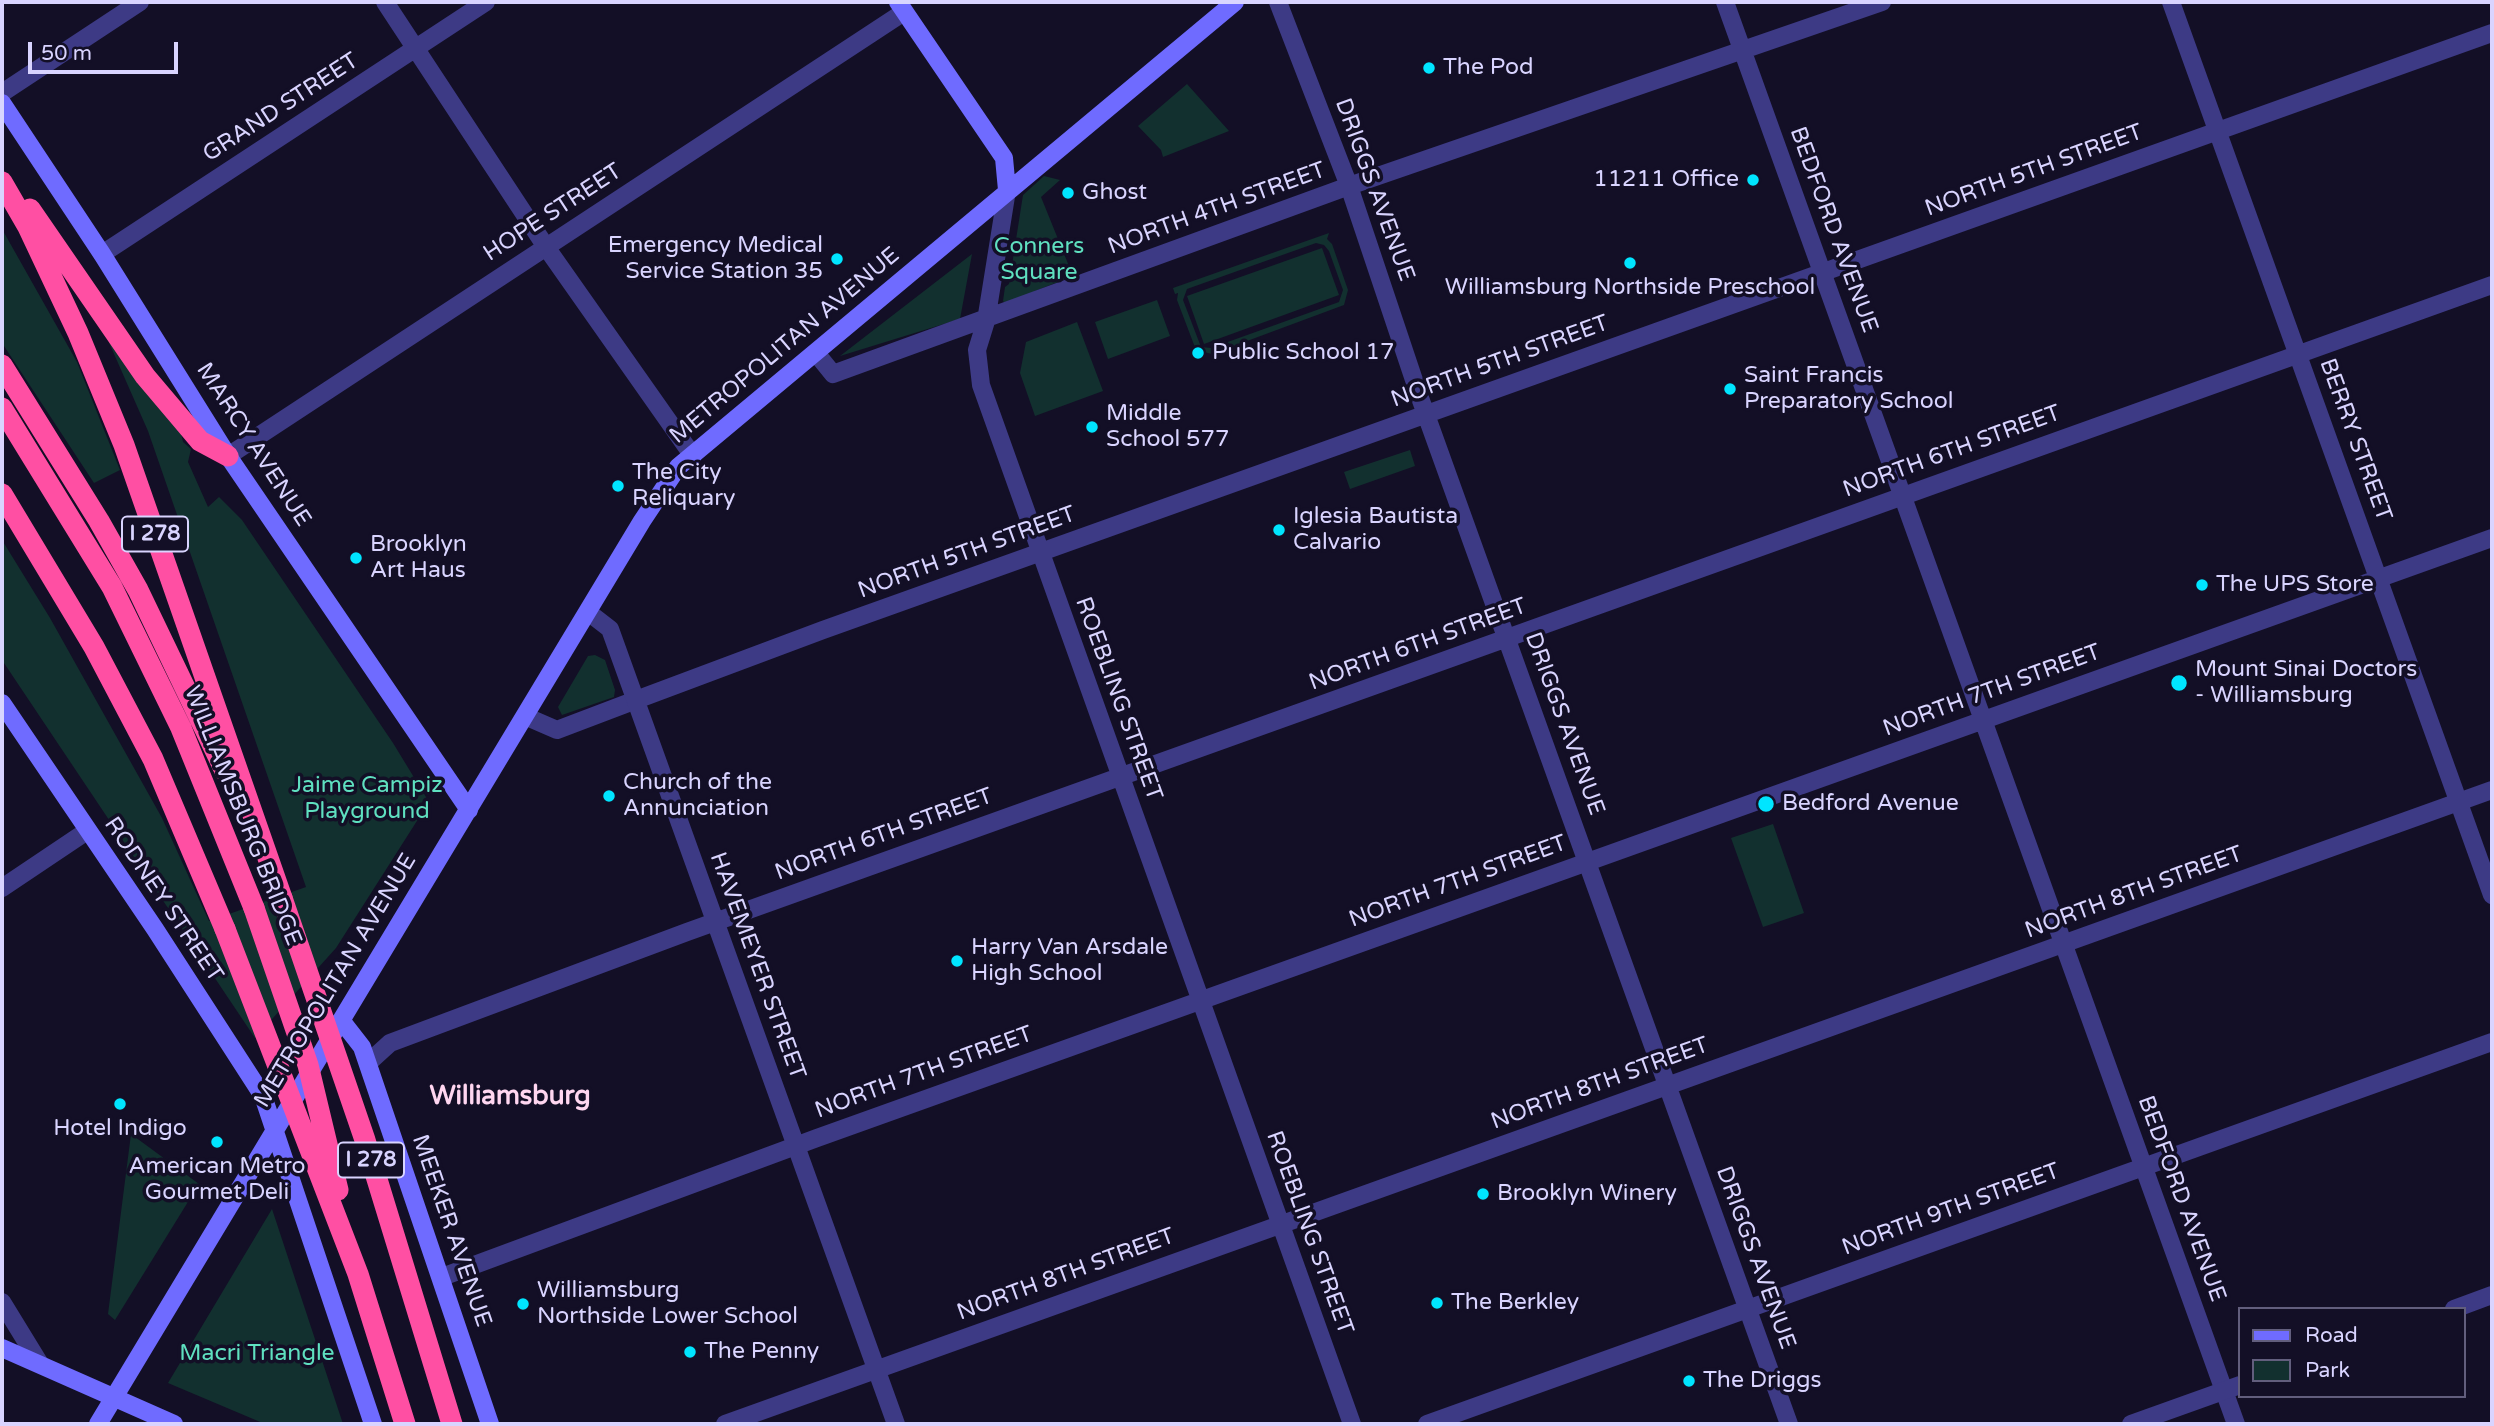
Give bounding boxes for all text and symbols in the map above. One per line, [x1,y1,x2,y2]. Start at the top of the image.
scale bar [32,28,182,72]
text: 50 m [41,41,92,66]
street label: GRAND STREET [198,47,364,169]
place label: The Pod [1443,54,1534,82]
marker: The Pod [1421,60,1437,76]
street label: DRIGGS AVENUE [1328,95,1420,285]
street label: NORTH 5TH STREET [1921,119,2147,223]
street label: BEDFORD AVENUE [1783,123,1883,337]
street label: NORTH 4TH STREET [1104,157,1330,261]
street label: HOPE STREET [479,158,627,268]
place label: 11211 Office [1593,166,1739,194]
marker: 11211 Office [1745,172,1761,188]
place label: Ghost [1082,179,1147,207]
marker: Ghost [1060,185,1076,201]
place label: Emergency Medical Service Station 35 [608,232,823,286]
park label: Conners Square [994,233,1084,287]
street label: METROPOLITAN AVENUE [665,242,905,450]
marker: Emergency Medical Service Station 35 [829,251,845,267]
marker: Williamsburg Northside Preschool [1622,255,1638,271]
place label: Williamsburg Northside Preschool [1445,274,1815,302]
street label: NORTH 5TH STREET [1387,310,1613,414]
place label: Public School 17 [1212,339,1395,367]
marker: Public School 17 [1190,345,1206,361]
street label: BERRY STREET [2313,355,2397,525]
street label: MARCY AVENUE [190,358,316,532]
place label: Saint Francis Preparatory School [1744,362,1954,416]
marker: Saint Francis Preparatory School [1722,381,1738,397]
place label: Middle School 577 [1106,400,1229,454]
street label: NORTH 6TH STREET [1839,400,2065,504]
marker: Middle School 577 [1084,419,1100,435]
place label: The City Reliquary [632,459,735,513]
marker: The City Reliquary [610,478,626,494]
street label: NORTH 5TH STREET [854,501,1080,605]
place label: Iglesia Bautista Calvario [1293,503,1458,557]
road number: I 278 [122,516,188,552]
marker: Iglesia Bautista Calvario [1271,522,1287,538]
place label: Brooklyn Art Haus [370,531,467,585]
marker: Brooklyn Art Haus [348,550,364,566]
place label: The UPS Store [2216,571,2374,599]
marker: The UPS Store [2194,577,2210,593]
street label: NORTH 6TH STREET [1305,593,1531,697]
street label: ROEBLING STREET [1068,594,1168,804]
street label: DRIGGS AVENUE [1518,629,1610,819]
street label: NORTH 7TH STREET [1879,639,2105,743]
place label: Mount Sinai Doctors - Williamsburg [2195,656,2417,710]
marker: Mount Sinai Doctors - Williamsburg [2169,673,2189,693]
street label: WILLIAMSBURG BRIDGE [177,682,307,950]
place label: Church of the Annunciation [623,769,772,823]
park label: Jaime Campiz Playground [291,772,443,826]
street label: NORTH 6TH STREET [771,783,997,887]
marker: Church of the Annunciation [601,788,617,804]
place label: Bedford Avenue [1782,790,1959,818]
marker: Bedford Avenue [1756,794,1776,814]
street label: RODNEY STREET [98,812,228,988]
street label: NORTH 7TH STREET [1345,830,1571,934]
street label: NORTH 8TH STREET [2021,841,2247,945]
street label: METROPOLITAN AVENUE [249,849,423,1113]
street label: HAVEMEYER STREET [703,849,811,1083]
place label: Harry Van Arsdale High School [971,934,1168,988]
marker: Harry Van Arsdale High School [949,953,965,969]
street label: NORTH 7TH STREET [811,1021,1037,1125]
street label: NORTH 8TH STREET [1487,1032,1713,1136]
district label: Williamsburg [429,1081,591,1113]
street label: BEDFORD AVENUE [2131,1092,2231,1306]
marker: Hotel Indigo [112,1096,128,1112]
place label: Hotel Indigo [53,1115,187,1143]
street label: ROEBLING STREET [1259,1128,1359,1338]
street label: MEEKER AVENUE [405,1131,497,1331]
marker: American Metro Gourmet Deli [209,1134,225,1150]
road number: I 278 [338,1142,404,1178]
place label: American Metro Gourmet Deli [128,1153,306,1207]
street label: NORTH 9TH STREET [1838,1158,2064,1262]
street label: DRIGGS AVENUE [1709,1163,1801,1353]
place label: Brooklyn Winery [1497,1180,1677,1208]
marker: Brooklyn Winery [1475,1186,1491,1202]
street label: NORTH 8TH STREET [953,1223,1179,1327]
place label: Williamsburg Northside Lower School [537,1277,798,1331]
place label: The Berkley [1451,1289,1579,1317]
marker: The Berkley [1429,1295,1445,1311]
marker: Williamsburg Northside Lower School [515,1296,531,1312]
legend [2238,1307,2466,1398]
text: Road [2305,1323,2358,1348]
place label: The Penny [704,1338,819,1366]
park label: Macri Triangle [179,1340,335,1368]
marker: The Penny [682,1344,698,1360]
text: Park [2305,1358,2350,1383]
place label: The Driggs [1703,1367,1822,1395]
marker: The Driggs [1681,1373,1697,1389]

